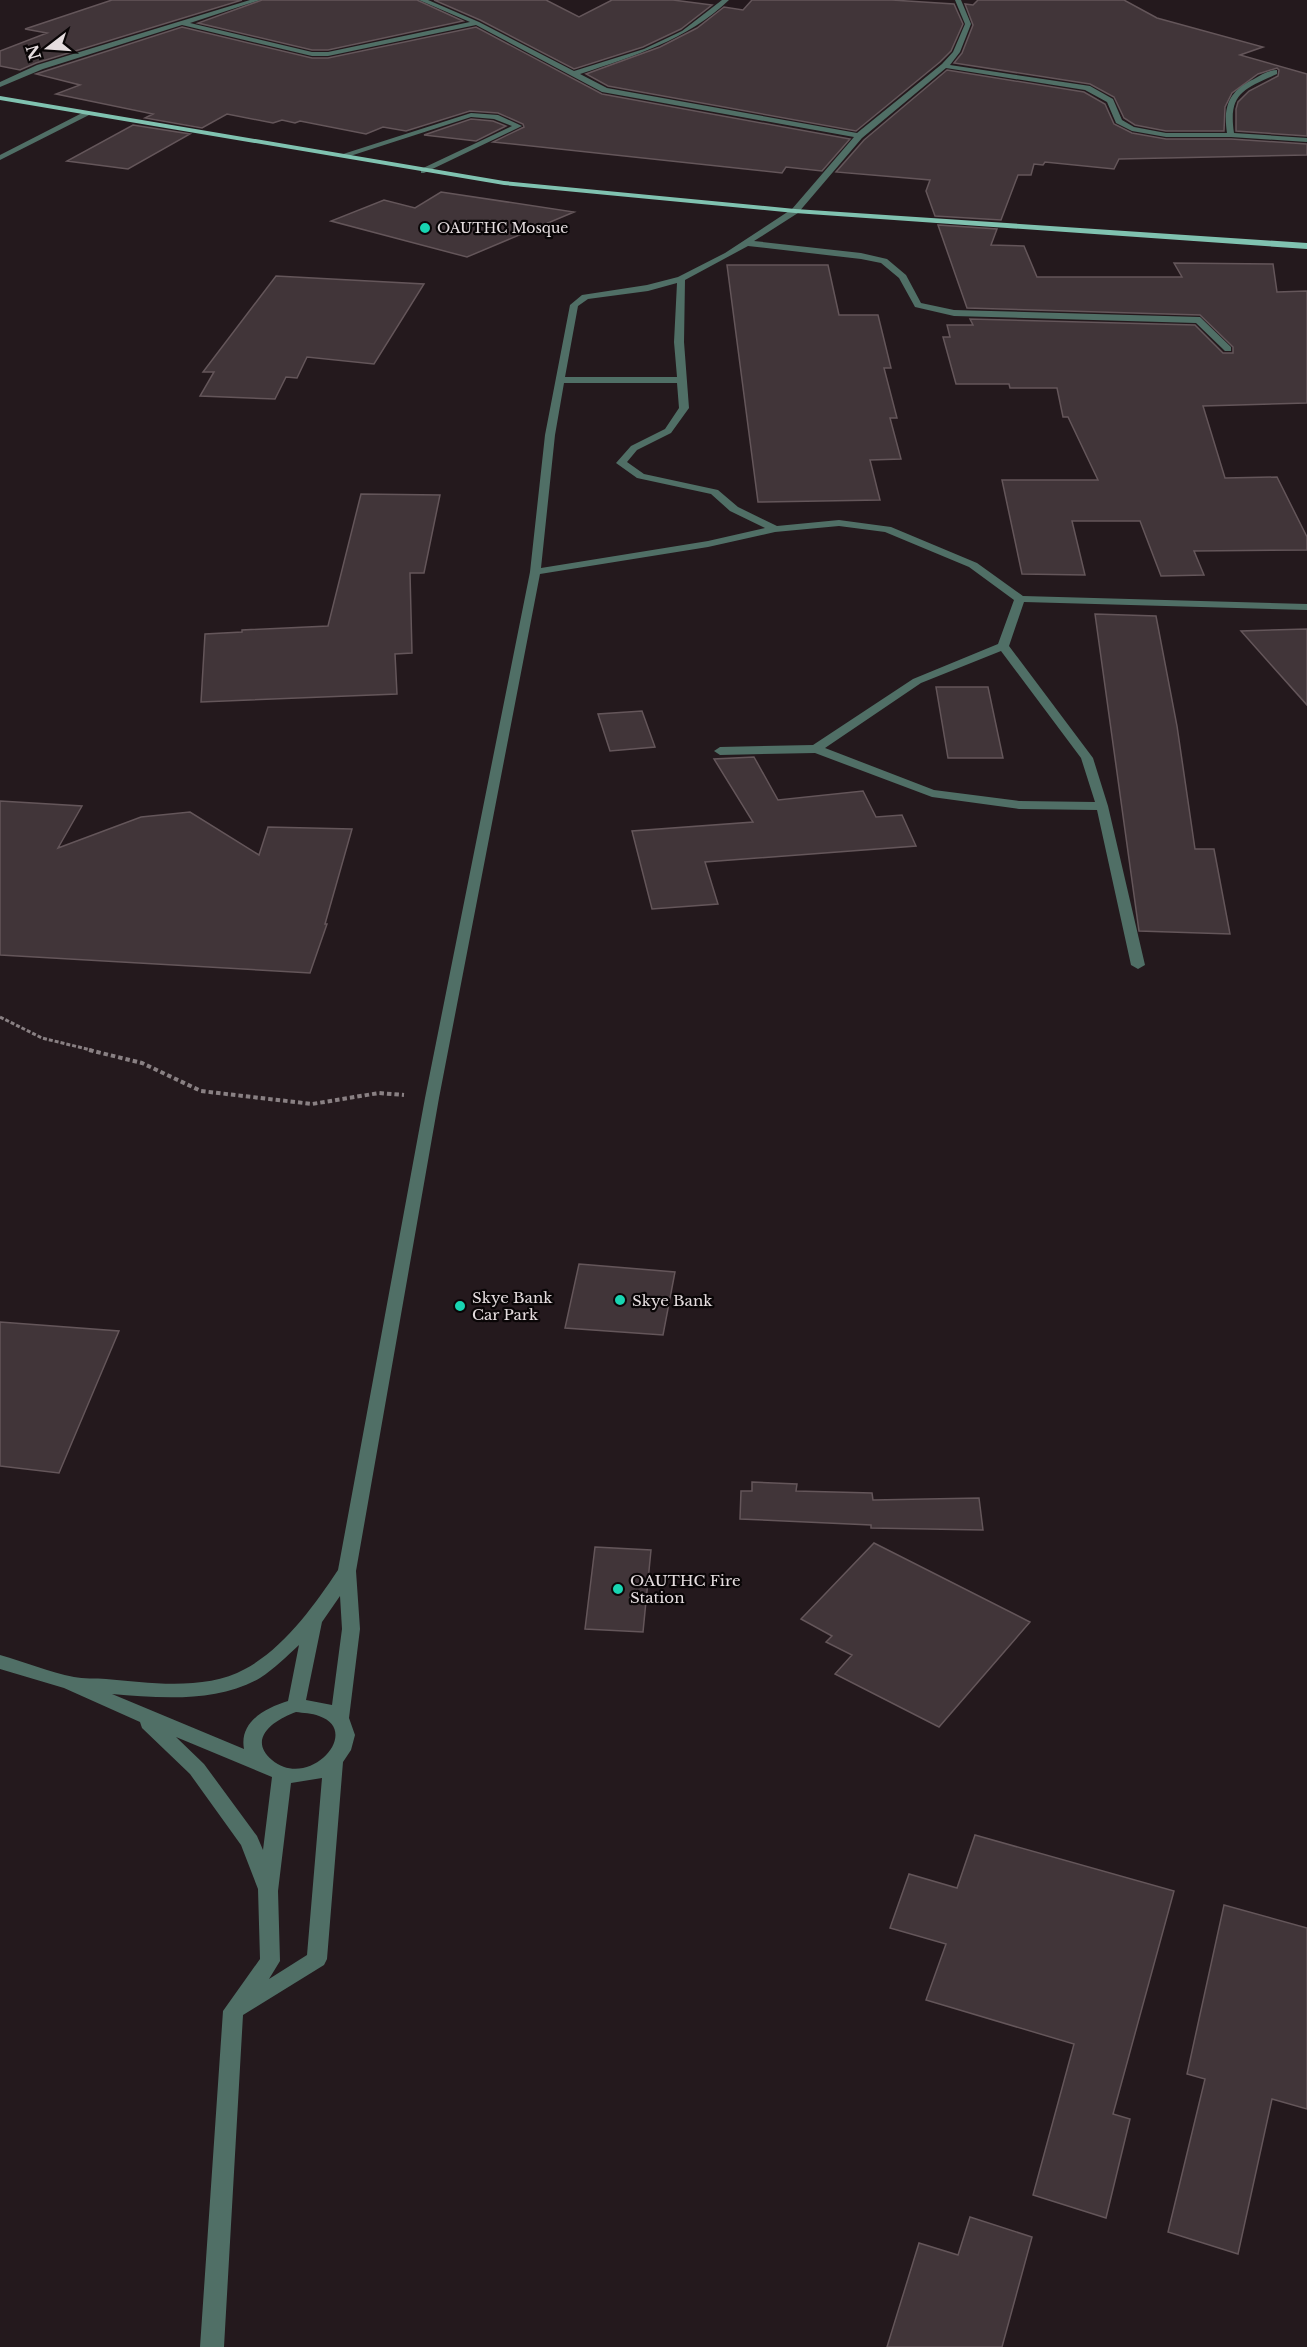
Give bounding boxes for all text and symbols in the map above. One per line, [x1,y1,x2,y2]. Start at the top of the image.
north arrow [18,18,78,78]
text: N [22,42,45,63]
place label: OAUTHC Mosque [437,219,568,237]
marker: OAUTHC Mosque [418,221,432,235]
place label: Skye Bank Car Park [472,1288,553,1324]
place label: Skye Bank [632,1291,713,1310]
marker: Skye Bank [613,1293,627,1307]
marker: Skye Bank Car Park [453,1299,467,1313]
place label: OAUTHC Fire Station [630,1571,741,1607]
marker: OAUTHC Fire Station [611,1582,625,1596]

